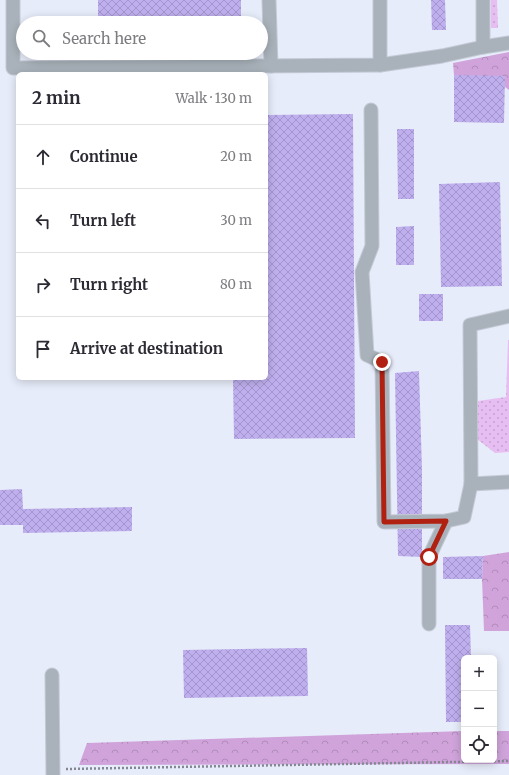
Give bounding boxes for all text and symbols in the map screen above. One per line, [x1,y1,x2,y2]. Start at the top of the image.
search box [16,16,268,60]
icon: search [30,27,52,49]
text: Search here [62,29,146,48]
text: 2 min [32,87,80,109]
text: Walk · 130 m [175,90,252,107]
icon: ahead [32,146,54,168]
text: Continue [70,147,138,166]
text: 20 m [220,148,252,165]
icon: left [32,210,54,232]
text: Turn left [70,211,136,230]
text: 30 m [220,212,252,229]
icon: right [32,274,54,296]
text: Turn right [70,275,148,294]
text: 80 m [220,276,252,293]
icon: arrive [32,338,54,360]
text: Arrive at destination [70,339,223,358]
route end [373,353,391,371]
route start [420,548,438,566]
map controls [461,655,497,763]
button: + [461,655,497,691]
button: − [461,691,497,727]
button: locate [461,727,497,763]

